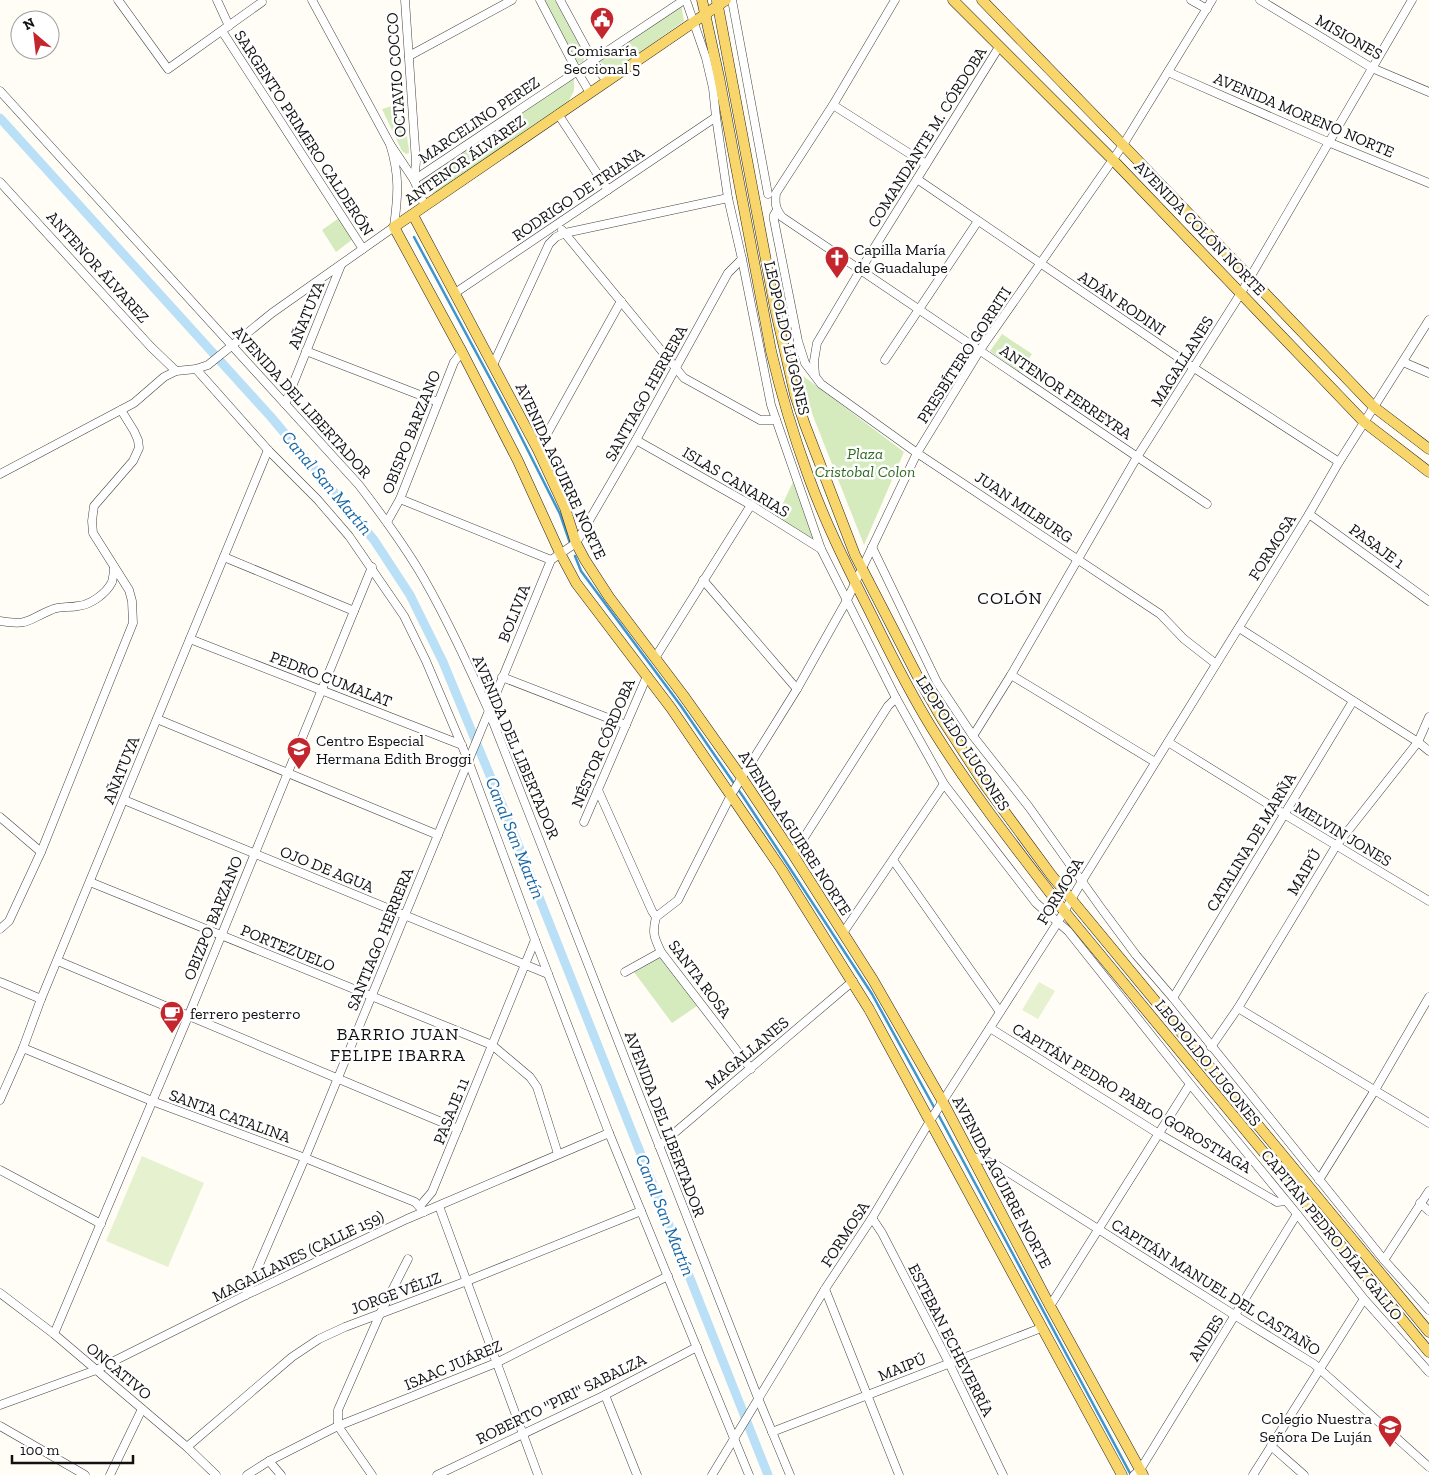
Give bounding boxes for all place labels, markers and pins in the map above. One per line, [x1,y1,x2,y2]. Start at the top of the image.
public building icon: Comisaría Seccional 5 [589,6,615,40]
place label: Comisaría Seccional 5 [564,41,640,78]
place label: Capilla María de Guadalupe [854,240,948,277]
church icon: Capilla María de Guadalupe [824,245,850,279]
place label: Centro Especial Hermana Edith Broggi [316,731,472,768]
school or university icon: Centro Especial Hermana Edith Broggi [286,736,312,770]
cafe icon: ferrero pesterro [159,1000,185,1034]
place label: ferrero pesterro [190,1004,300,1023]
place label: Colegio Nuestra Señora De Luján [1260,1409,1373,1446]
school or university icon: Colegio Nuestra Señora De Luján [1377,1414,1403,1448]

